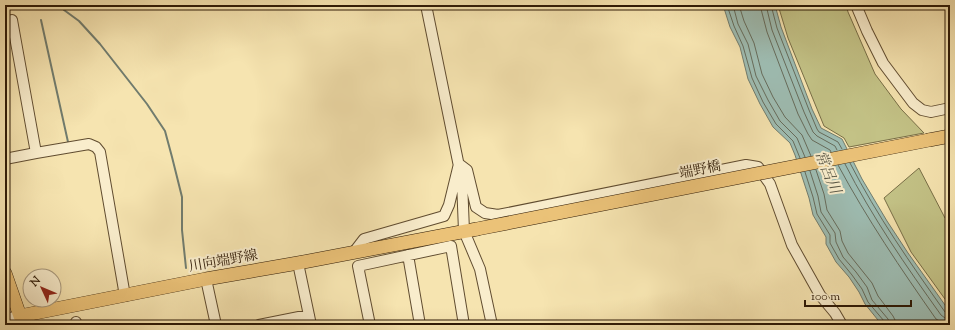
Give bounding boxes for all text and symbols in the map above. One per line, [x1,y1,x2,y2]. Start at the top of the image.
water label: 常呂川 [808,148,846,199]
street label: 端野橋 [678,157,723,185]
street label: 川向端野線 [187,246,260,278]
north arrow [22,268,62,308]
text: N [26,273,44,291]
scale bar [805,282,911,308]
text: 100 m [811,288,840,306]

